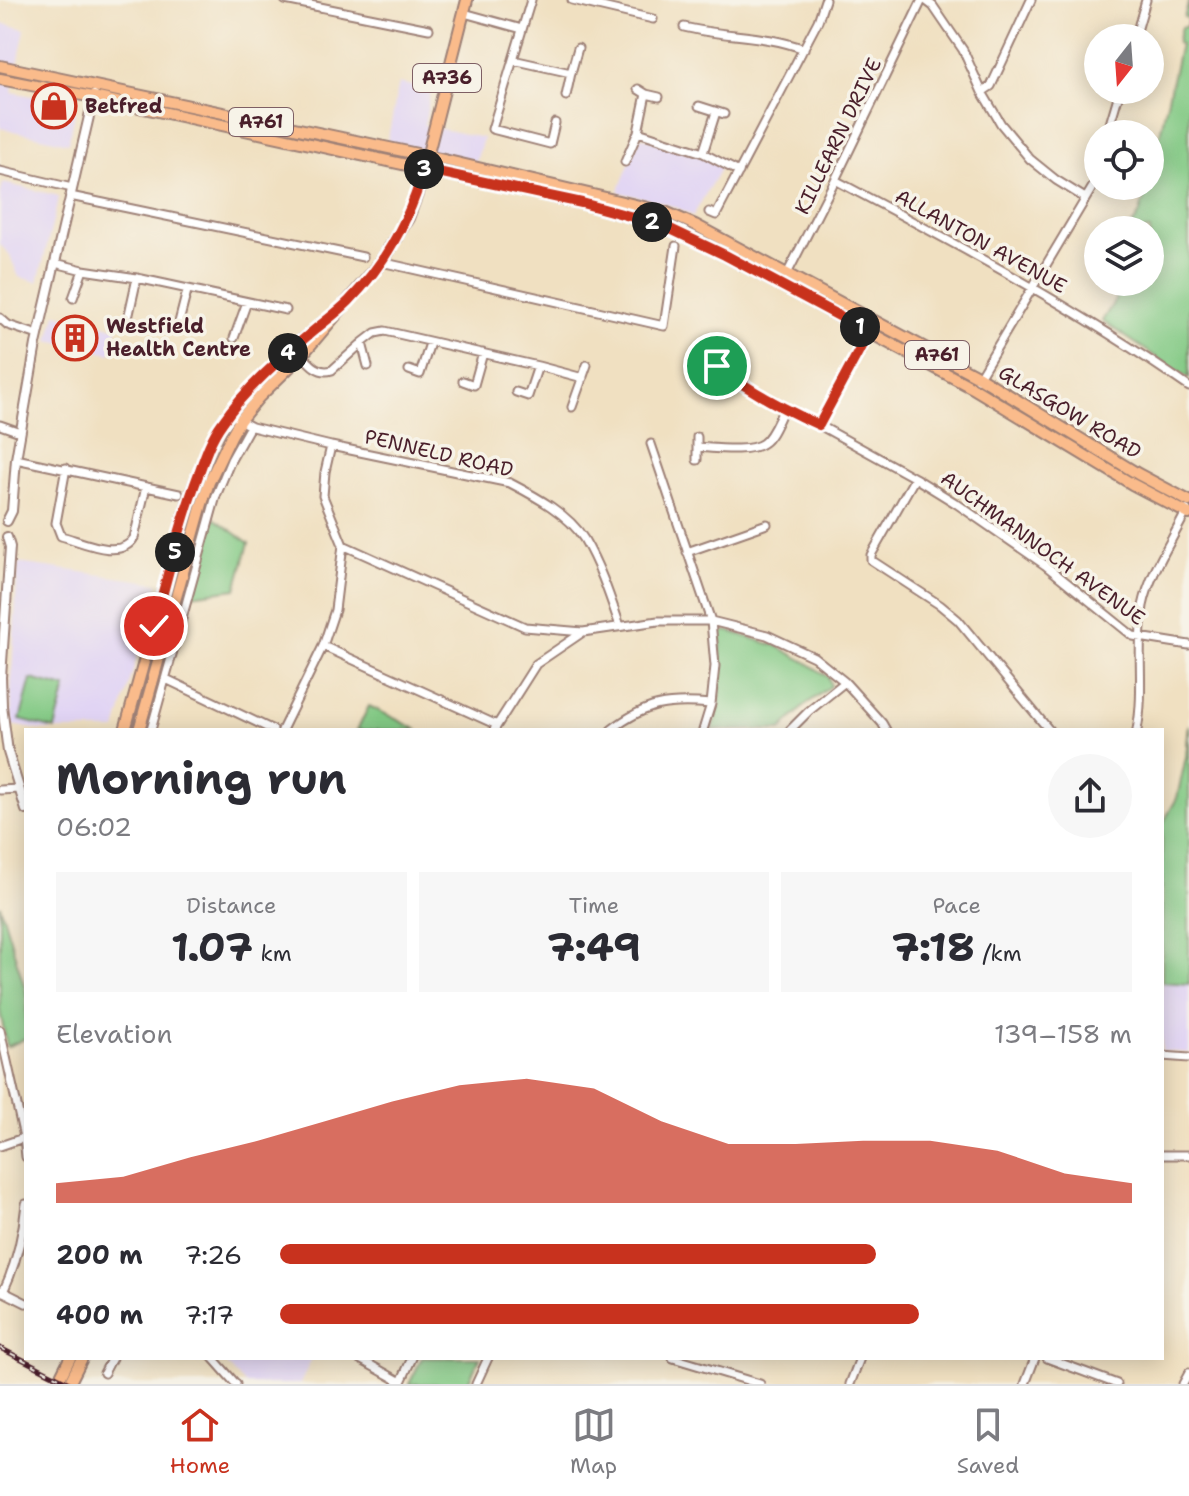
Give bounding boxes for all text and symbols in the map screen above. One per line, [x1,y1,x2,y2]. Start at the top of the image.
north arrow [1084,24,1164,104]
map controls [1084,24,1164,296]
street label: KILLEARN DRIVE [789,53,887,219]
road number: A736 [413,64,481,92]
shop icon: Betfred [30,82,78,130]
place label: Betfred [85,93,163,119]
road number: A761 [229,108,293,136]
button: locate [1084,120,1164,200]
pin: 3 [404,149,444,189]
text: 3 [416,154,432,183]
street label: ALLANTON AVENUE [891,183,1071,299]
pin: 2 [632,202,672,242]
text: 2 [644,207,660,236]
button: layers [1084,216,1164,296]
pin: 1 [840,307,880,347]
text: 1 [855,312,865,341]
place label: Westfield Health Centre [106,313,251,362]
building icon: Westfield Health Centre [51,314,99,362]
pin [683,332,751,400]
pin: 4 [268,333,308,373]
text: 4 [280,338,296,367]
road number: A761 [905,341,969,369]
icon: arrive [695,344,739,388]
street label: GLASGOW ROAD [994,359,1146,465]
street label: PENNELD ROAD [362,423,516,483]
street label: AUCHMANNOCH AVENUE [936,465,1150,631]
pin: 5 [155,532,195,572]
text: 5 [168,537,182,566]
pin [120,592,188,660]
icon: check [132,604,176,648]
text: Morning run [56,749,347,808]
button: share [1048,754,1132,838]
text: 06:02 [56,809,132,844]
text: Distance [186,891,276,920]
text: Time [569,891,619,920]
text: Pace [932,891,981,920]
text: 1.07 [171,920,253,974]
text: 7:49 [547,920,641,974]
text: 7:18 [892,920,975,974]
text: km [253,939,292,968]
text: /km [975,939,1022,968]
text: Elevation [56,1016,172,1051]
text: 139–158 m [994,1016,1132,1051]
text: 200 m [56,1237,143,1272]
text: 7:26 [184,1237,242,1272]
text: 400 m [56,1297,143,1332]
text: 7:17 [184,1297,234,1332]
tab: Home [170,1403,230,1480]
tab: Map [570,1403,617,1480]
tab: Saved [957,1403,1019,1480]

